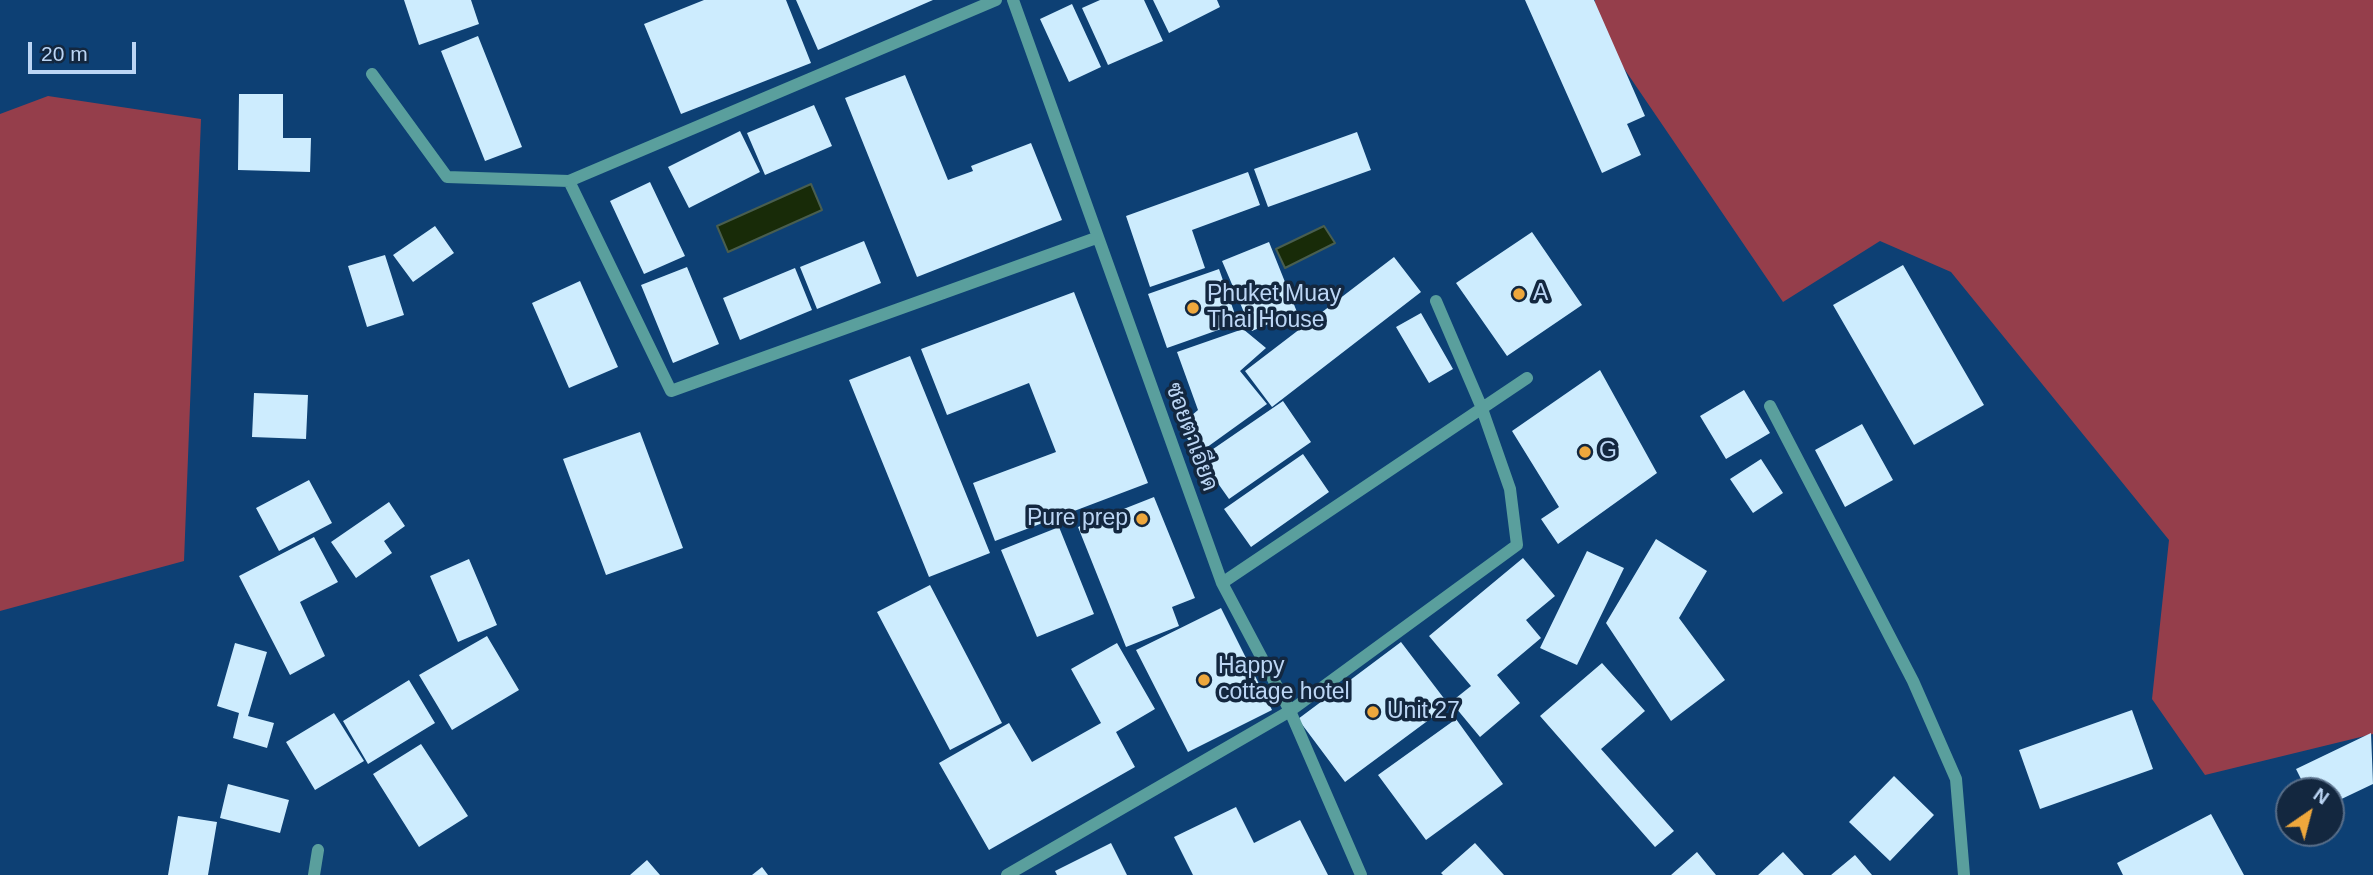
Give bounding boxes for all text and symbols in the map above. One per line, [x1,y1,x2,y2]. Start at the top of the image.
scale bar [32,28,140,72]
text: 20 m [41,42,88,65]
place label: A [1533,280,1548,308]
place label: Phuket Muay Thai House [1207,281,1341,335]
marker: A [1511,286,1527,302]
marker: Phuket Muay Thai House [1185,300,1201,316]
street label: ซอยตาเอียด [1159,379,1223,495]
place label: G [1599,438,1617,466]
marker: G [1577,444,1593,460]
place label: Pure prep [1027,505,1128,533]
marker: Pure prep [1134,511,1150,527]
place label: Happy cottage hotel [1218,653,1350,707]
marker: Happy cottage hotel [1196,672,1212,688]
place label: Unit 27 [1387,698,1460,726]
marker: Unit 27 [1365,704,1381,720]
north arrow [2275,777,2345,847]
text: N [2310,783,2333,809]

